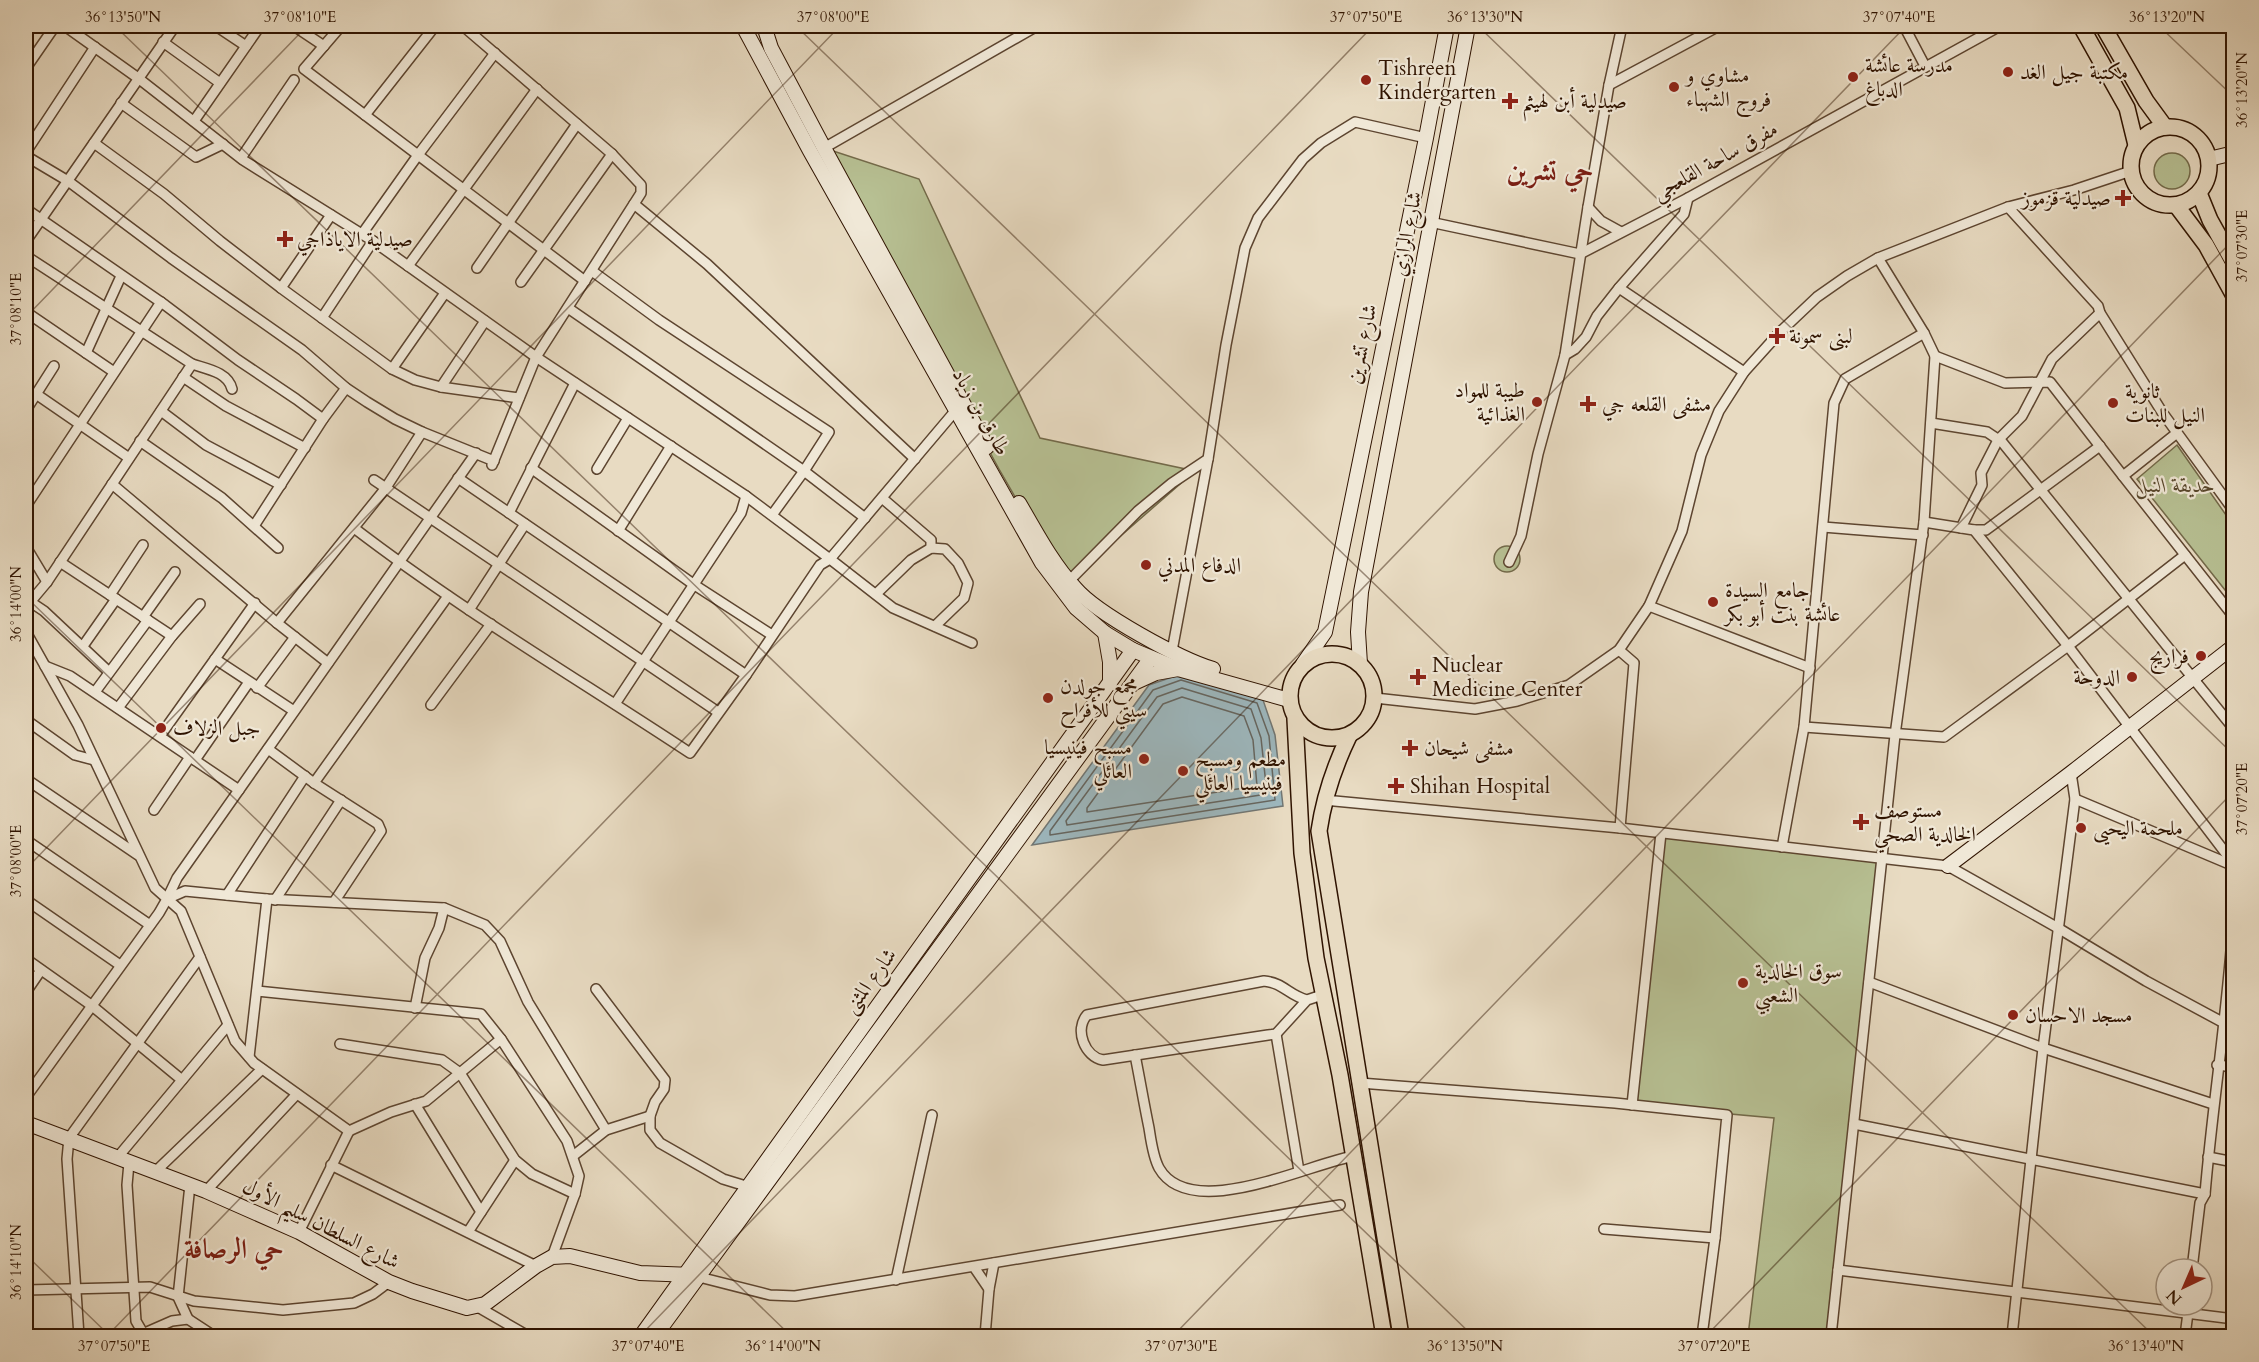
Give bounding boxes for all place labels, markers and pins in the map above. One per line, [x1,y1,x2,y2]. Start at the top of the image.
place label: مدرسة عائشة الدباغ [1865,51,1953,107]
place label: Tishreen Kindergarten [1378,54,1497,107]
place label: مكتبة جيل الغد [2020,58,2128,87]
place label: مشاوي و فروج الشهباء [1684,61,1771,118]
marker: مكتبة جيل الغد [2001,65,2015,79]
marker: مدرسة عائشة الدباغ [1846,70,1860,84]
marker: Tishreen Kindergarten [1359,73,1373,87]
marker: مشاوي و فروج الشهباء [1667,80,1681,94]
place label: صيدلية أبن لهيثم [1522,86,1627,122]
marker: صيدلية أبن لهيثم [1503,94,1517,108]
place label: صيدلية قزموز [2020,184,2111,213]
marker: صيدلية قزموز [2116,191,2130,205]
place label: صيدلية الاياذاجي [297,225,413,256]
marker: صيدلية الاياذاجي [278,232,292,246]
place label: لبنى سمونة [1789,322,1853,351]
marker: لبنى سمونة [1770,329,1784,343]
place label: طيبة للمواد الغذائية [1455,376,1525,429]
place label: ثانوية النيل للبنات [2125,377,2205,430]
place label: مشفى القلعه جي [1602,390,1711,421]
marker: طيبة للمواد الغذائية [1530,395,1544,409]
marker: مشفى القلعه جي [1579,395,1597,413]
marker: ثانوية النيل للبنات [2106,396,2120,410]
place label: الدفاع المدني [1158,551,1241,583]
marker: الدفاع المدني [1139,558,1153,572]
place label: جامع السيدة عائشة بنت أبو بكر [1723,576,1840,629]
marker: جامع السيدة عائشة بنت أبو بكر [1706,595,1720,609]
place label: فراريج [2149,642,2189,674]
marker: فراريج [2194,649,2208,663]
place label: Nuclear Medicine Center [1432,651,1583,704]
place label: الدوحة [2073,663,2120,692]
marker: Nuclear Medicine Center [1409,668,1427,686]
marker: الدوحة [2125,670,2139,684]
place label: مجمع جولدن سيتي للأفراح [1060,672,1147,730]
marker: مجمع جولدن سيتي للأفراح [1041,691,1055,705]
place label: جبل الزلاف [173,714,260,743]
marker: جبل الزلاف [154,721,168,735]
place label: مسبح فينيسيا العائلي [1044,733,1132,791]
place label: مشفى شيحان [1424,734,1514,763]
marker: مشفى شيحان [1401,739,1419,757]
place label: مطعم ومسبح فينيسيا العائلي [1195,745,1286,803]
marker: مسبح فينيسيا العائلي [1137,752,1151,766]
marker: مطعم ومسبح فينيسيا العائلي [1176,764,1190,778]
place label: Shihan Hospital [1410,772,1550,801]
marker: Shihan Hospital [1387,777,1405,795]
place label: مستوصف الخالدية الصحي [1874,796,1976,854]
marker: مستوصف الخالدية الصحي [1852,813,1870,831]
place label: ملحمة اليحيى [2093,814,2183,846]
marker: ملحمة اليحيى [2074,821,2088,835]
place label: سوق الخالدية الشعبي [1755,957,1842,1015]
marker: سوق الخالدية الشعبي [1736,976,1750,990]
place label: مسجد الاحسان [2025,1001,2132,1030]
marker: مسجد الاحسان [2006,1008,2020,1022]

